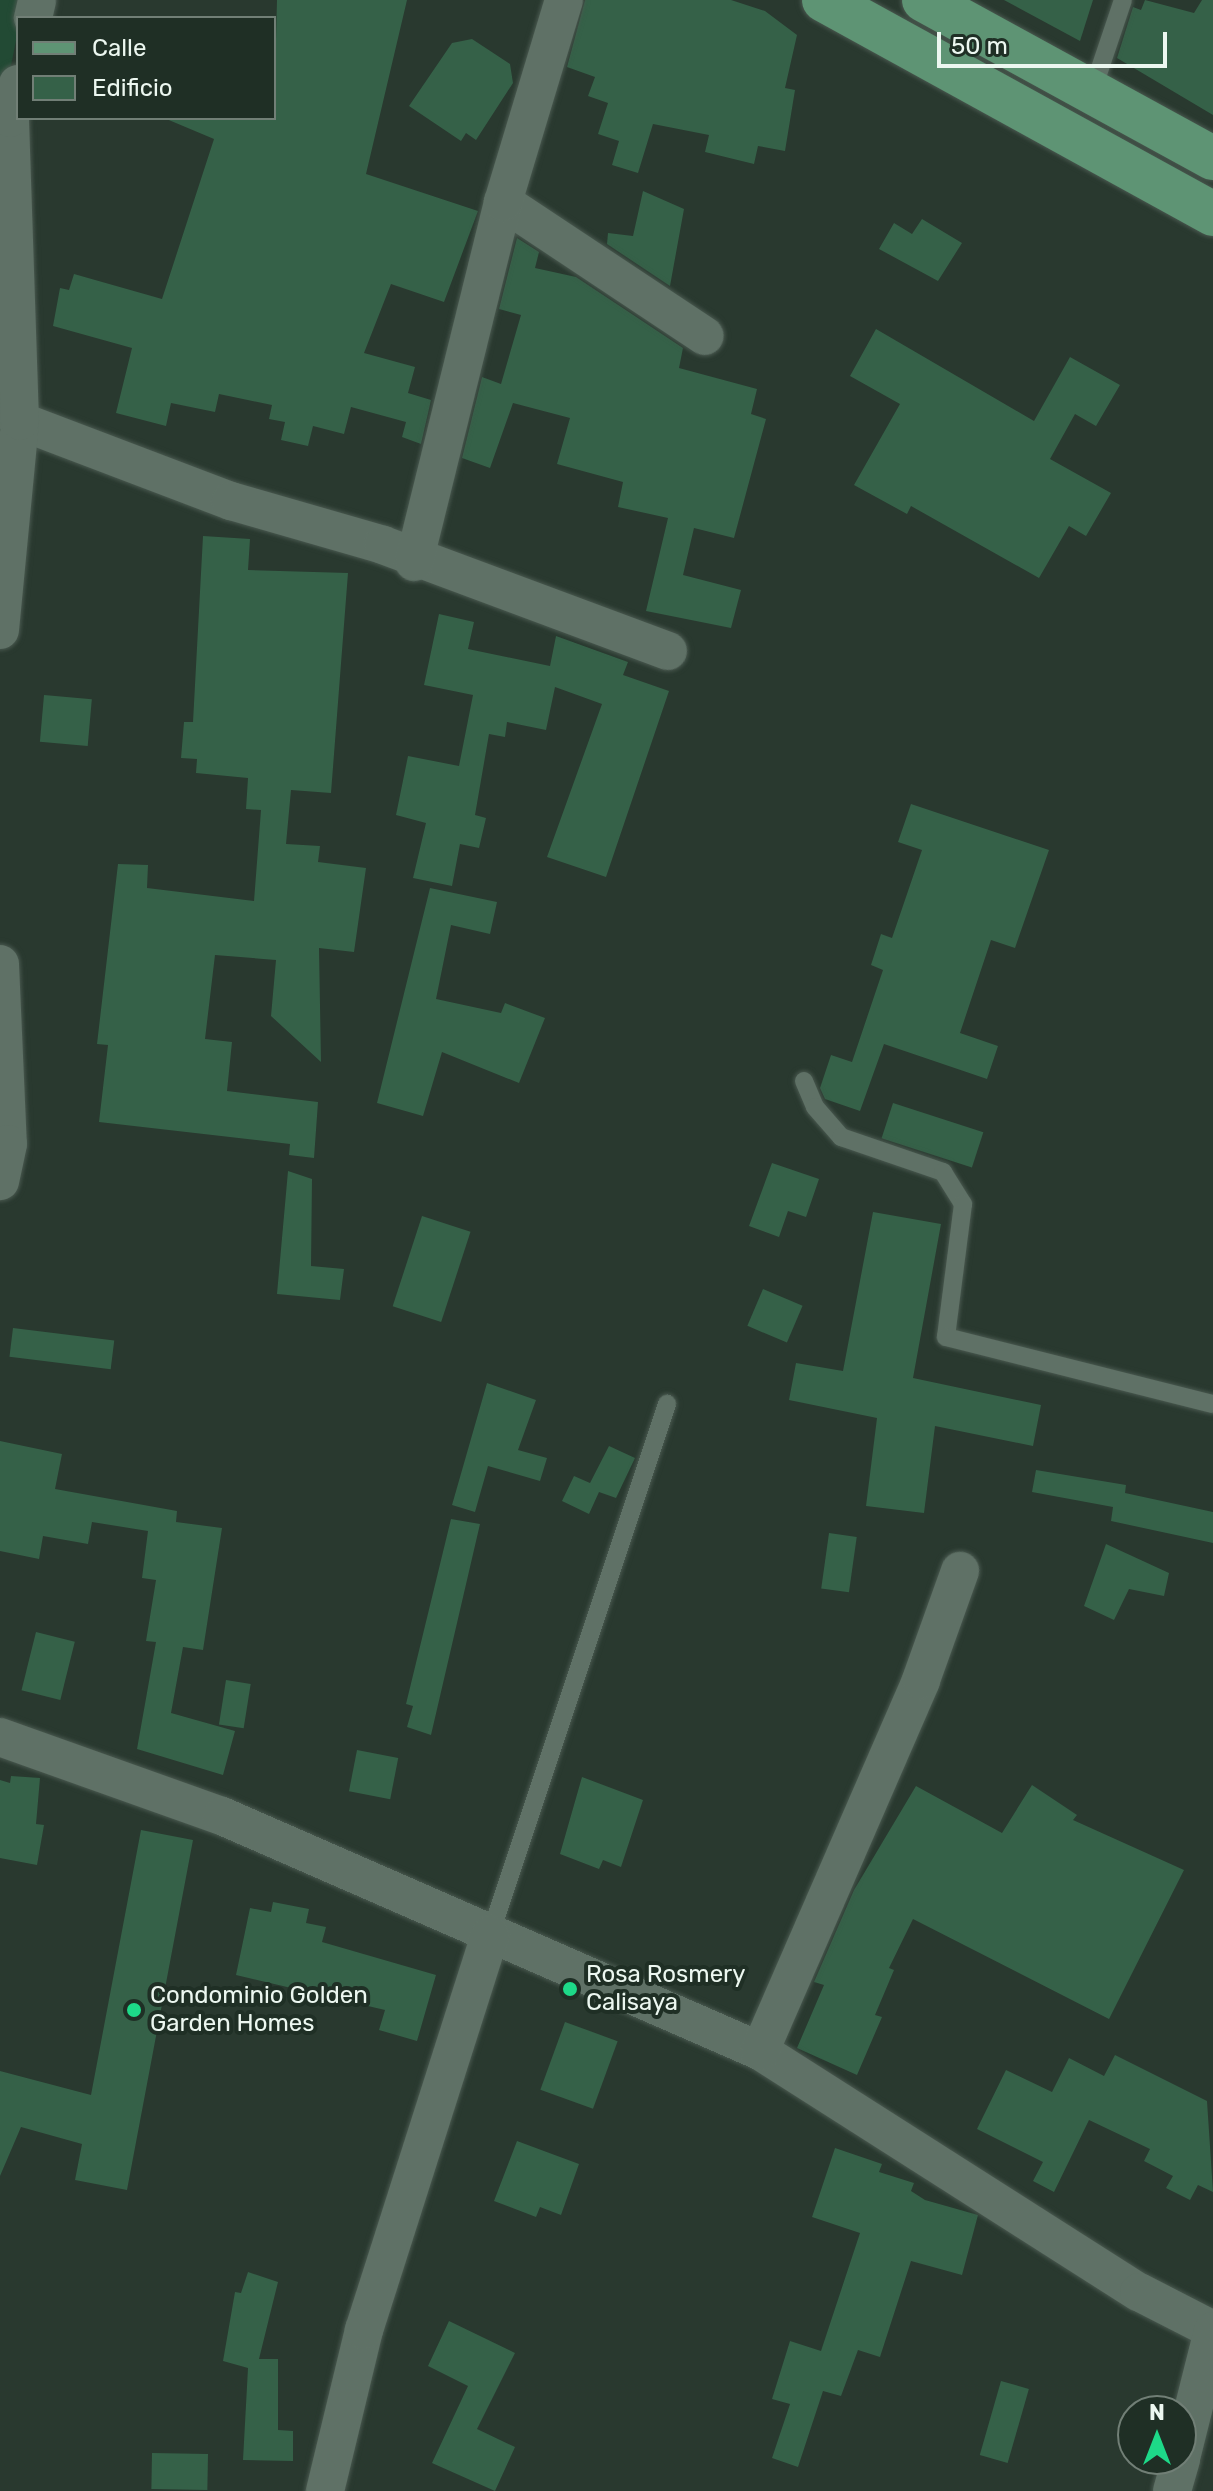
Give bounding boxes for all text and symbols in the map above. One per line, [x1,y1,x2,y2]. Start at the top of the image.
legend [16,16,276,120]
scale bar [941,16,1171,66]
text: 50 m [951,32,1008,60]
text: Calle [92,34,146,62]
text: Edificio [92,74,173,102]
place label: Rosa Rosmery Calisaya [586,1961,745,2017]
marker: Rosa Rosmery Calisaya [561,1980,579,1998]
place label: Condominio Golden Garden Homes [150,1982,368,2038]
marker: Condominio Golden Garden Homes [125,2001,143,2019]
north arrow [1117,2395,1197,2475]
text: N [1149,2399,1165,2426]

